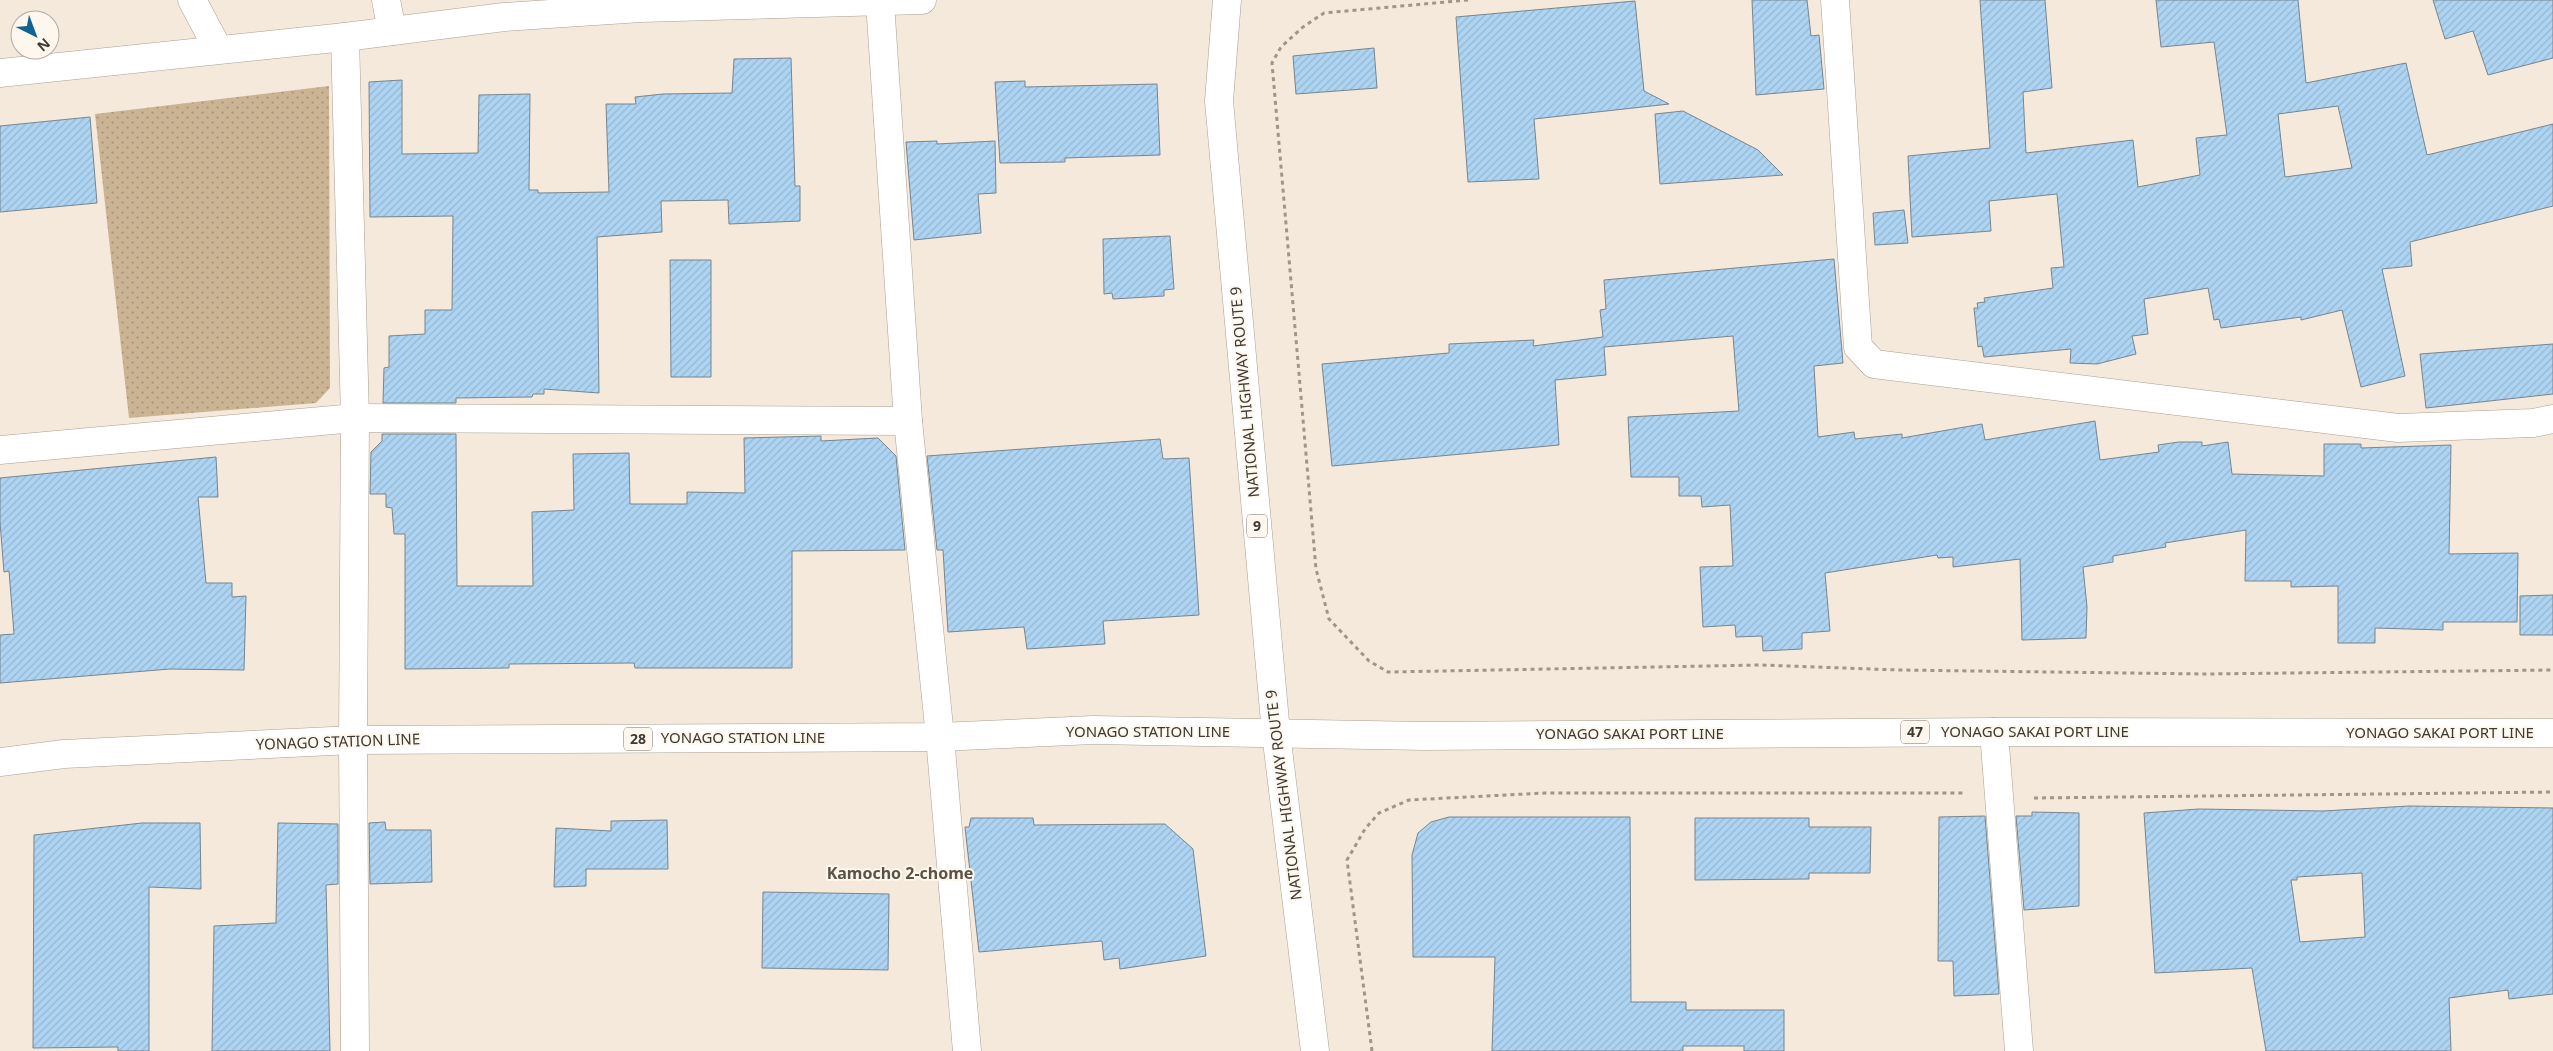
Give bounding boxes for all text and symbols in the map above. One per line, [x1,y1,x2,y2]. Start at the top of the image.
north arrow [10,10,60,60]
text: N [33,34,55,56]
street label: NATIONAL HIGHWAY ROUTE 9 [1225,286,1263,498]
road number: 9 [1247,514,1267,538]
street label: NATIONAL HIGHWAY ROUTE 9 [1260,689,1306,901]
road number: 47 [1901,720,1929,744]
street label: YONAGO STATION LINE [1066,721,1230,741]
street label: YONAGO SAKAI PORT LINE [1941,721,2129,741]
street label: YONAGO SAKAI PORT LINE [2346,722,2534,742]
street label: YONAGO SAKAI PORT LINE [1536,723,1724,743]
street label: YONAGO STATION LINE [661,727,825,747]
street label: YONAGO STATION LINE [256,728,420,754]
road number: 28 [624,728,652,751]
district label: Kamocho 2-chome [827,862,973,884]

